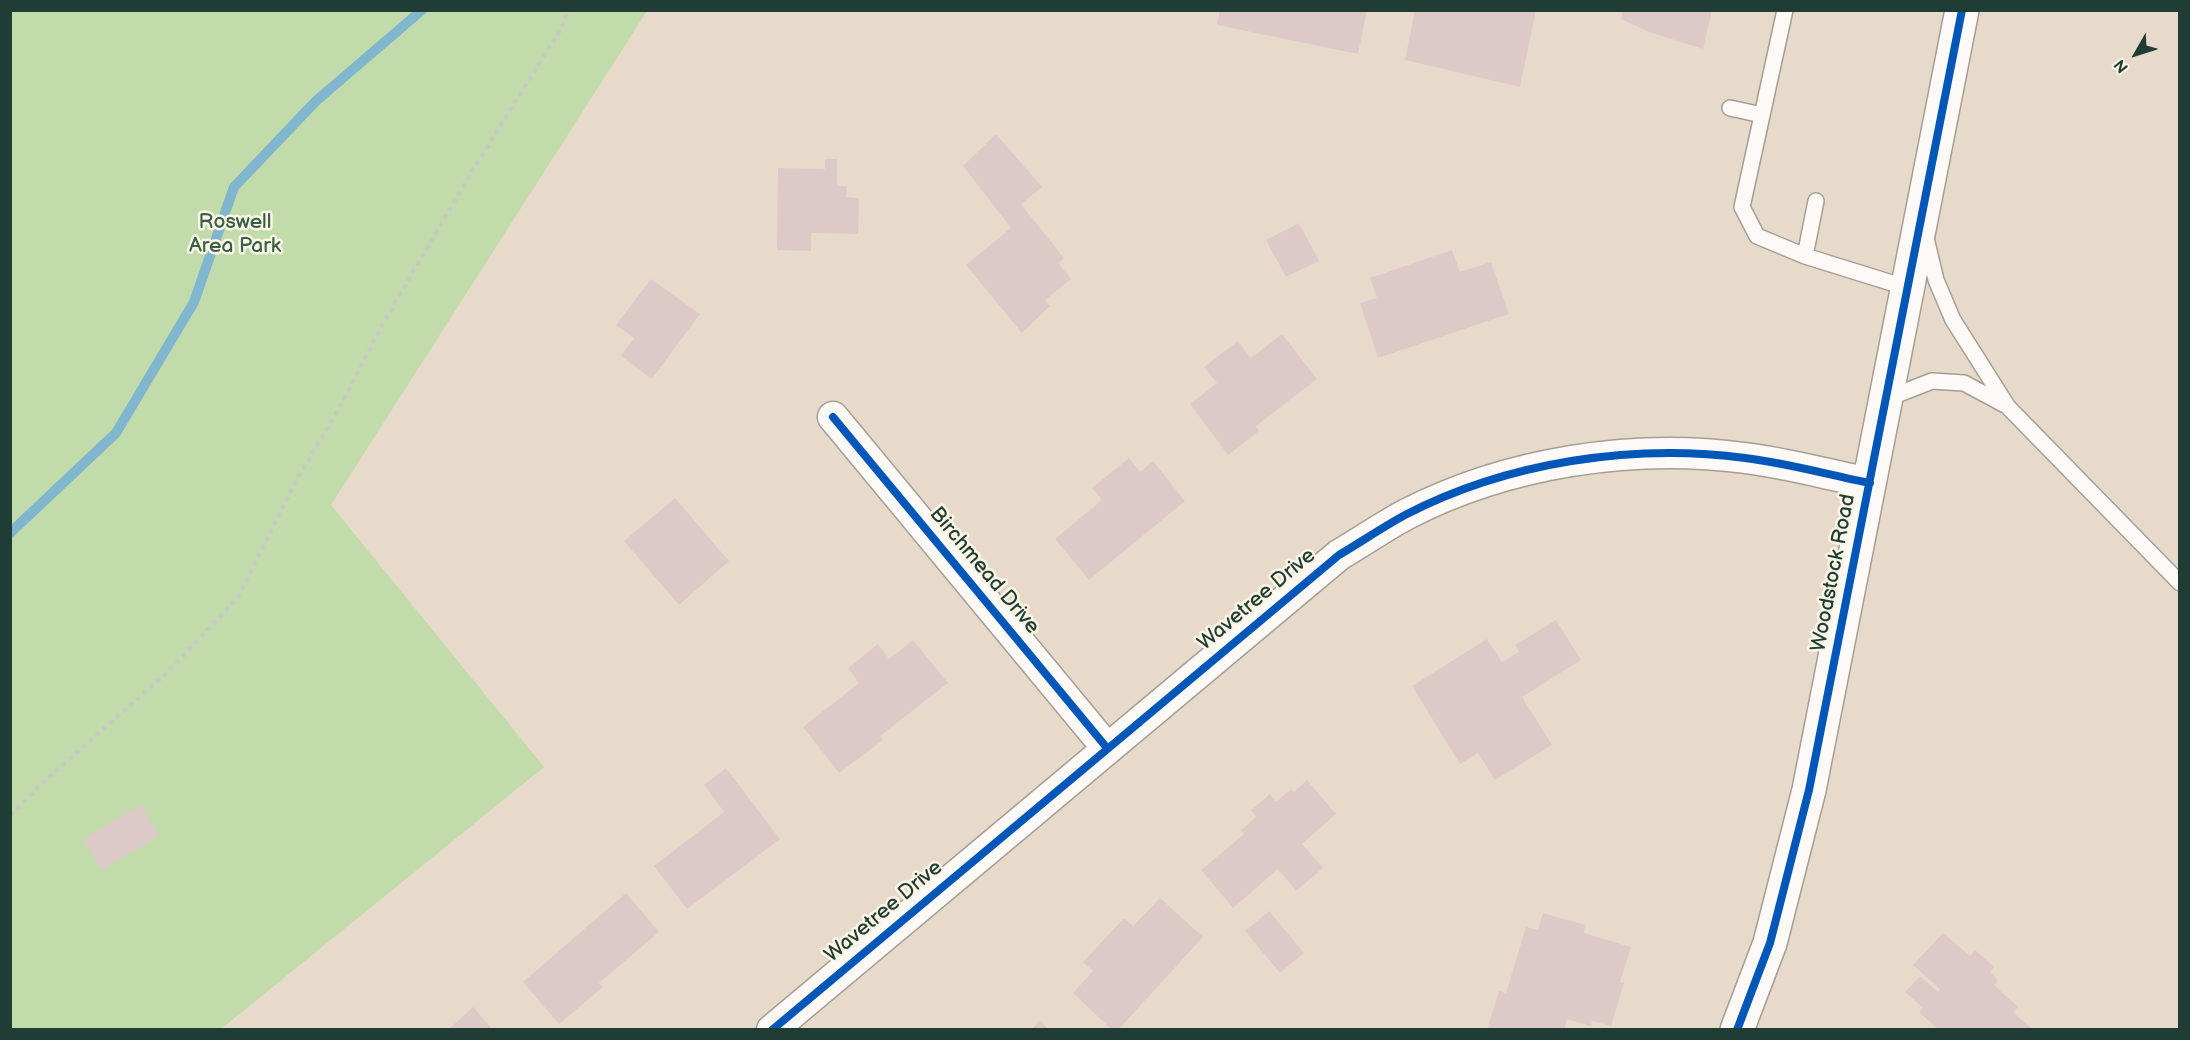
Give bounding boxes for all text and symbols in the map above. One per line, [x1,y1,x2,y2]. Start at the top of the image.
north arrow [2106,24,2166,84]
text: N [2110,55,2133,76]
park label: Roswell Area Park [189,210,281,260]
street label: Woodstock Road [1806,492,1862,654]
street label: Birchmead Drive [924,502,1044,640]
street label: Wavetree Drive [1193,544,1321,656]
street label: Wavetree Drive [820,856,948,968]

